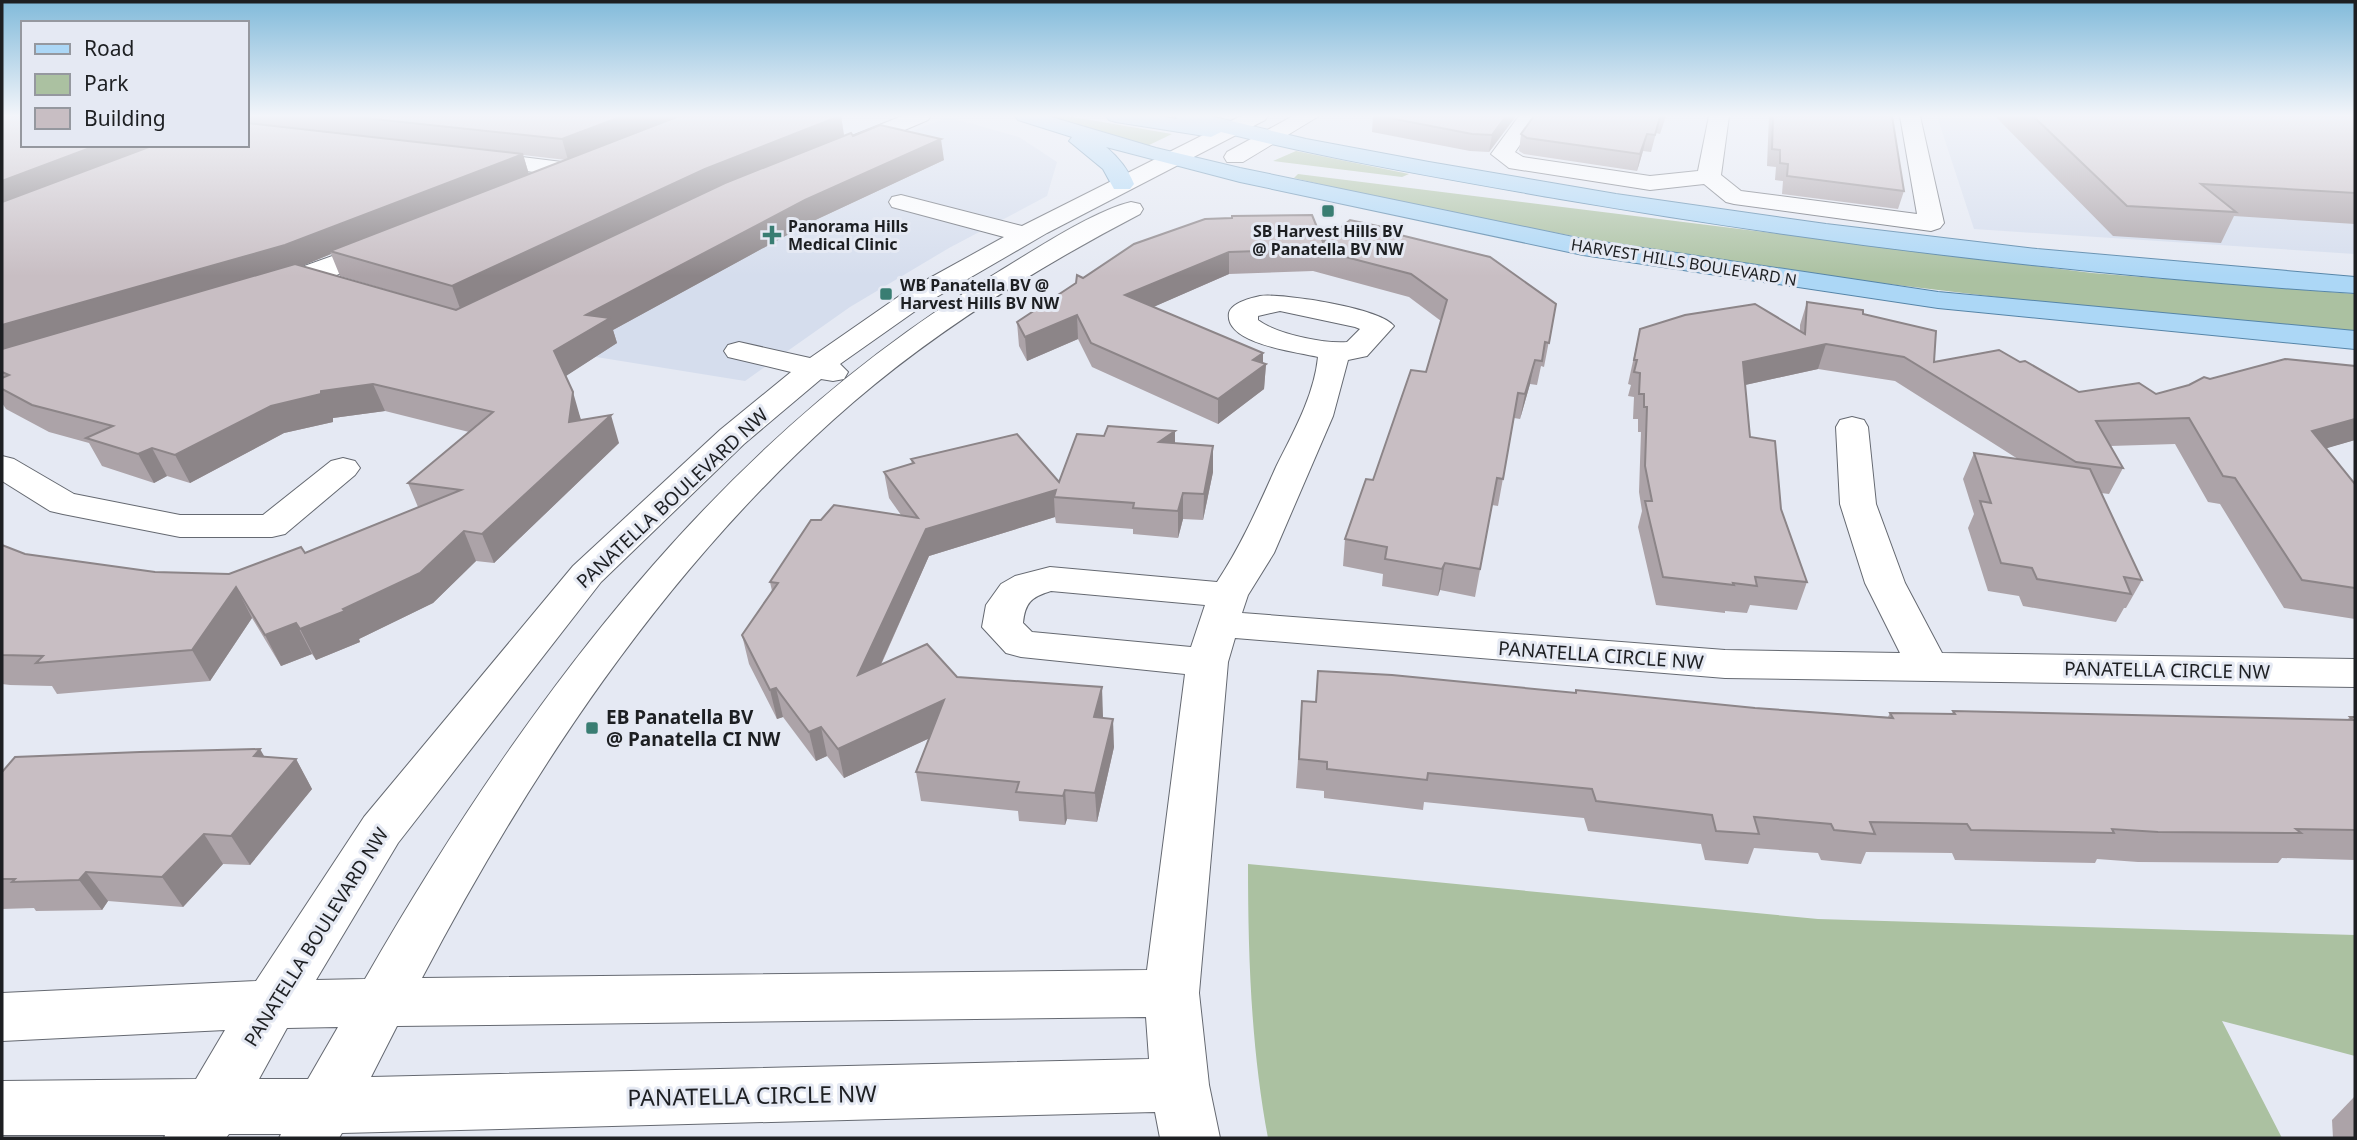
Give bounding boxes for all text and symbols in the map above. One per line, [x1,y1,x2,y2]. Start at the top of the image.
legend [21,21,248,147]
text: Road [84,34,134,62]
text: Park [84,69,129,97]
text: Building [84,104,166,132]
marker: SB Harvest Hills BV @ Panatella BV NW [1320,203,1336,219]
place label: Panorama Hills Medical Clinic [788,215,908,255]
place label: SB Harvest Hills BV @ Panatella BV NW [1252,220,1404,260]
marker: Panorama Hills Medical Clinic [762,225,782,245]
street label: HARVEST HILLS BOULEVARD N [1569,233,1799,291]
place label: WB Panatella BV @ Harvest Hills BV NW [900,274,1060,314]
marker: WB Panatella BV @ Harvest Hills BV NW [878,286,894,302]
street label: PANATELLA BOULEVARD NW [571,402,774,594]
street label: PANATELLA CIRCLE NW [1497,635,1705,675]
street label: PANATELLA CIRCLE NW [2064,655,2270,685]
place label: EB Panatella BV @ Panatella CI NW [606,704,781,752]
marker: EB Panatella BV @ Panatella CI NW [584,720,600,736]
street label: PANATELLA BOULEVARD NW [238,822,394,1051]
street label: PANATELLA CIRCLE NW [627,1077,877,1113]

